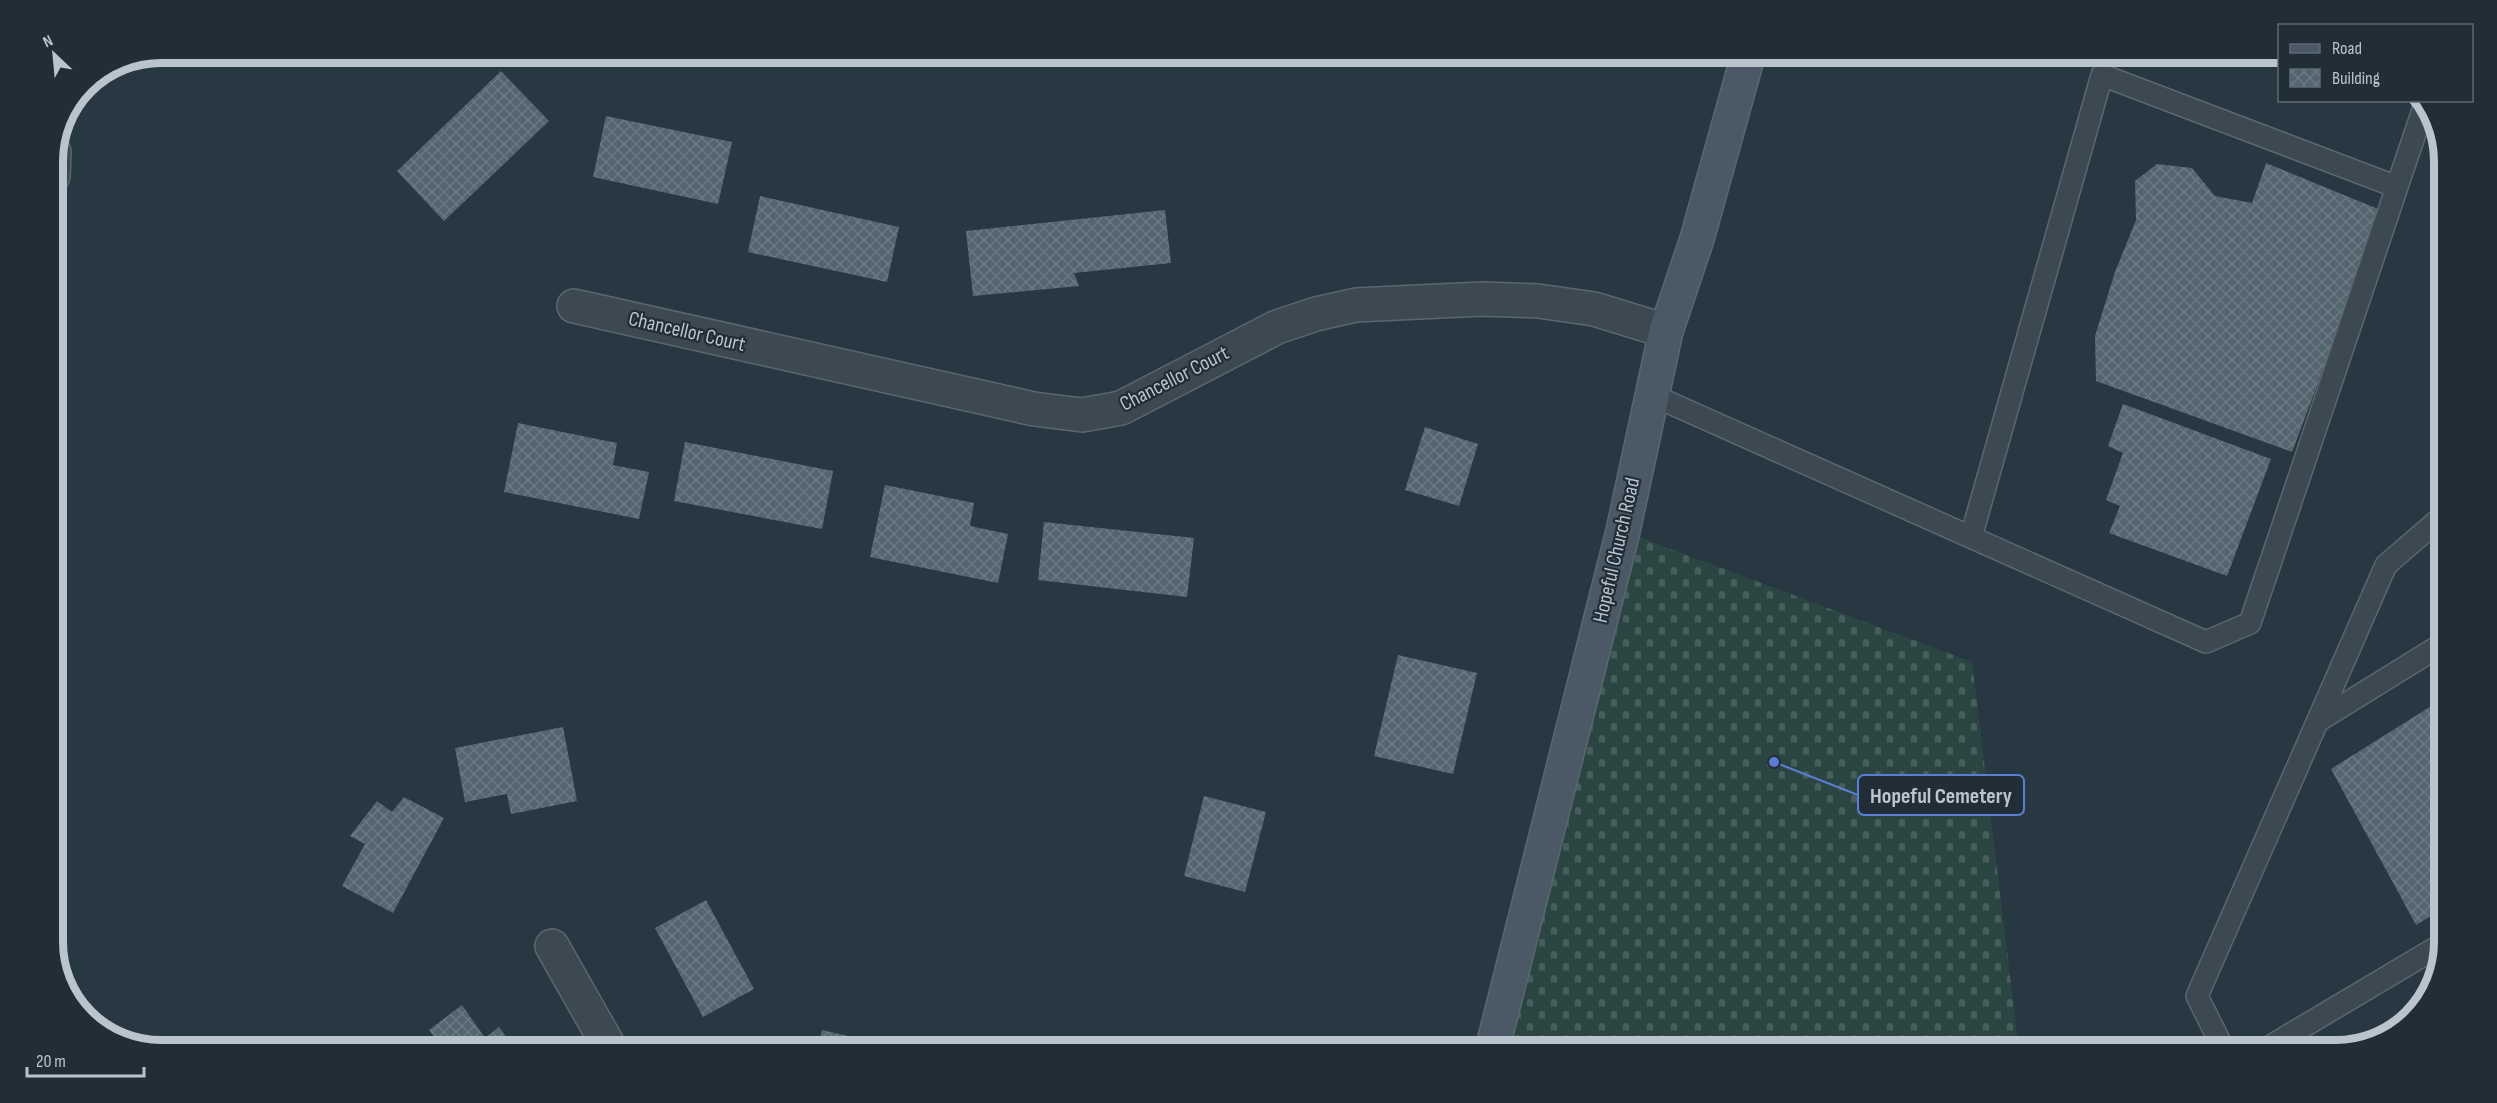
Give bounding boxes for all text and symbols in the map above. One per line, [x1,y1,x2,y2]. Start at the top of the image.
north arrow [24,24,84,84]
legend [2278,24,2473,102]
text: N [40,31,56,52]
text: Road [2332,38,2362,59]
text: Building [2332,68,2380,89]
street label: Chancellor Court [626,306,748,357]
street label: Chancellor Court [1116,340,1233,417]
street label: Hopeful Church Road [1588,475,1645,625]
callout: Hopeful Cemetery [1858,775,2024,815]
text: Hopeful Cemetery [1870,783,2012,810]
scale bar [27,1040,144,1078]
text: 20 m [36,1051,66,1072]

